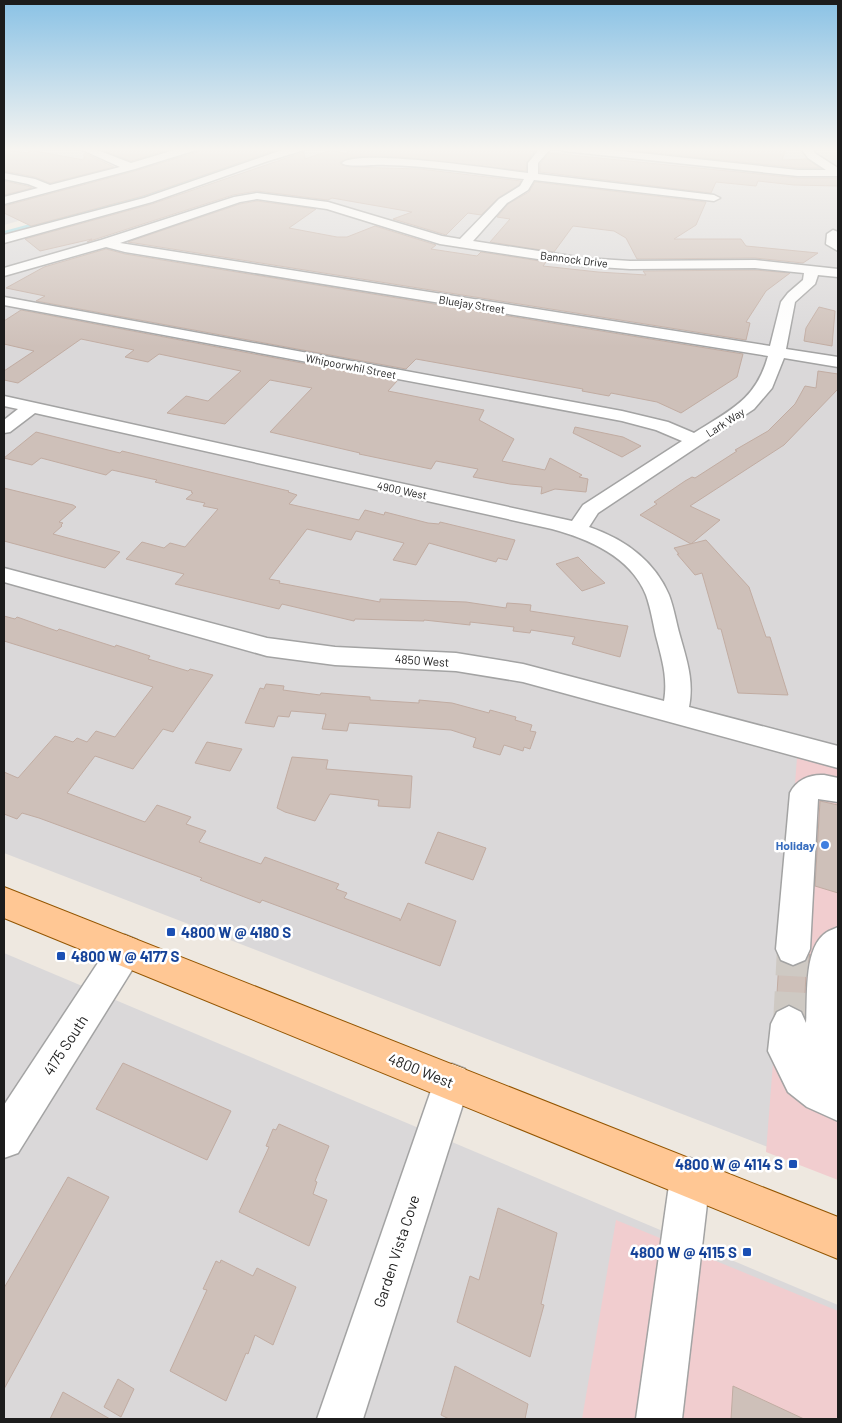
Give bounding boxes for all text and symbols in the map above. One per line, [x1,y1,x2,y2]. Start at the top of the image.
street label: Bannock Drive [539,248,609,270]
street label: Bluejay Street [438,292,506,316]
street label: Whipoorwhil Street [305,351,397,381]
street label: Lark Way [703,405,747,439]
street label: 4900 West [376,478,428,502]
street label: 4850 West [394,651,450,669]
place label: Holiday [776,838,815,852]
marker: Holiday [819,839,831,851]
place label: 4800 W @ 4180 S [181,923,291,941]
marker: 4800 W @ 4180 S [165,926,177,938]
place label: 4800 W @ 4177 S [71,947,180,965]
marker: 4800 W @ 4177 S [55,950,67,962]
street label: 4175 South [39,1011,91,1079]
street label: 4800 West [386,1049,456,1091]
place label: 4800 W @ 4114 S [675,1155,783,1173]
marker: 4800 W @ 4114 S [787,1158,799,1170]
street label: Garden Vista Cove [369,1192,423,1310]
place label: 4800 W @ 4115 S [630,1243,737,1261]
marker: 4800 W @ 4115 S [741,1246,753,1258]

